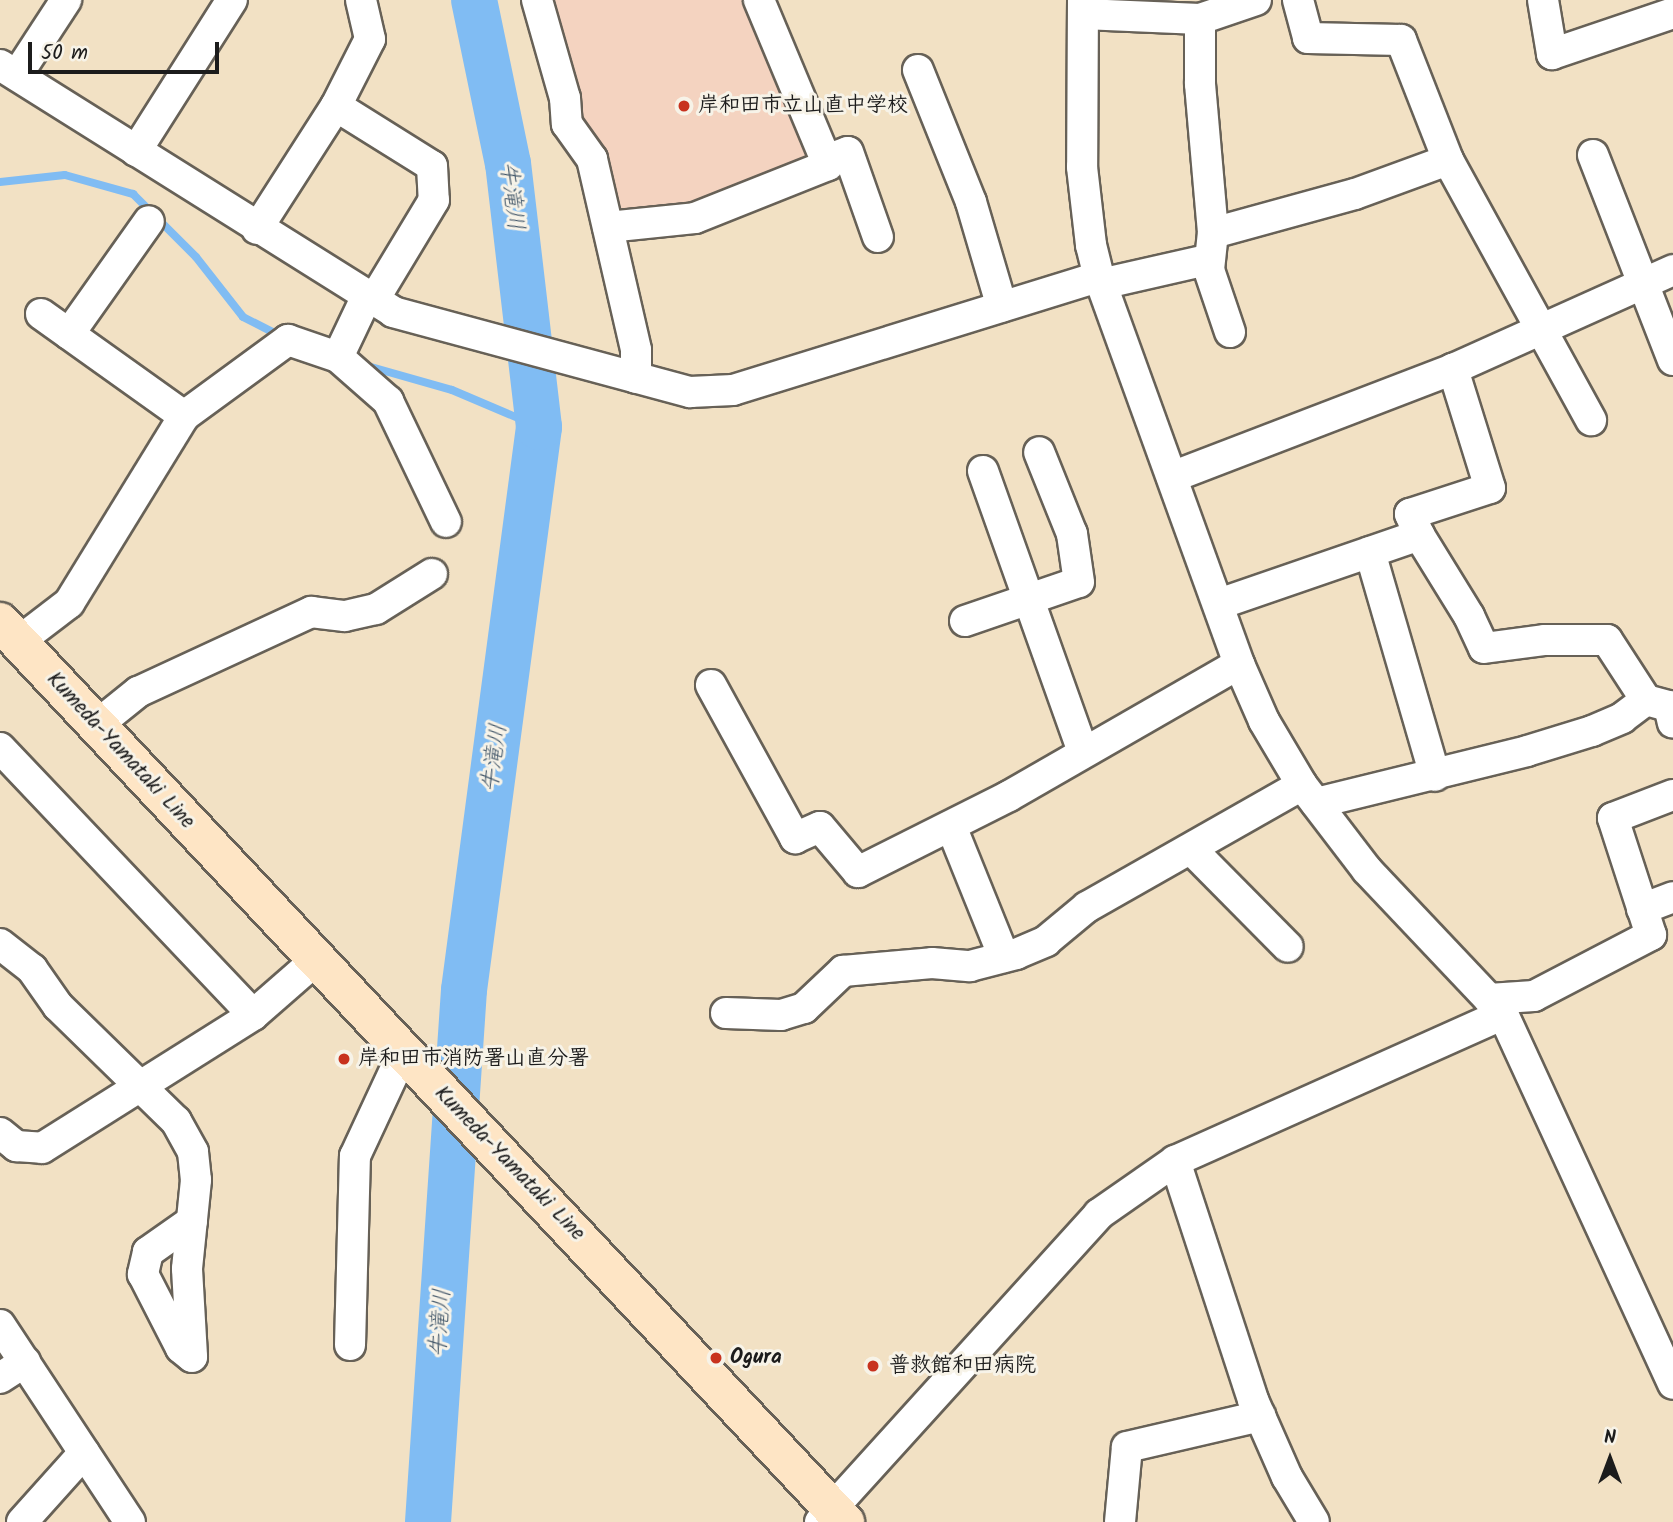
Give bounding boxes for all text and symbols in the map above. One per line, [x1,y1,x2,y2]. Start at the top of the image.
scale bar [32,28,222,72]
text: 50 m [41,37,88,70]
place label: 岸和田市立山直中学校 [698,93,908,119]
marker: 岸和田市立山直中学校 [676,98,692,114]
water label: 牛滝川 [493,160,529,232]
street label: Kumeda-Yamataki Line [41,667,199,835]
water label: 牛滝川 [477,722,513,794]
place label: 岸和田市消防署山直分署 [358,1046,589,1072]
marker: 岸和田市消防署山直分署 [336,1051,352,1067]
street label: Kumeda-Yamataki Line [429,1081,589,1247]
water label: 牛滝川 [425,1288,457,1358]
place label: Ogura [730,1345,782,1371]
marker: Ogura [708,1350,724,1366]
place label: 普救館和田病院 [889,1353,1036,1379]
marker: 普救館和田病院 [863,1356,883,1376]
text: N [1604,1423,1616,1453]
north arrow [1575,1424,1645,1494]

